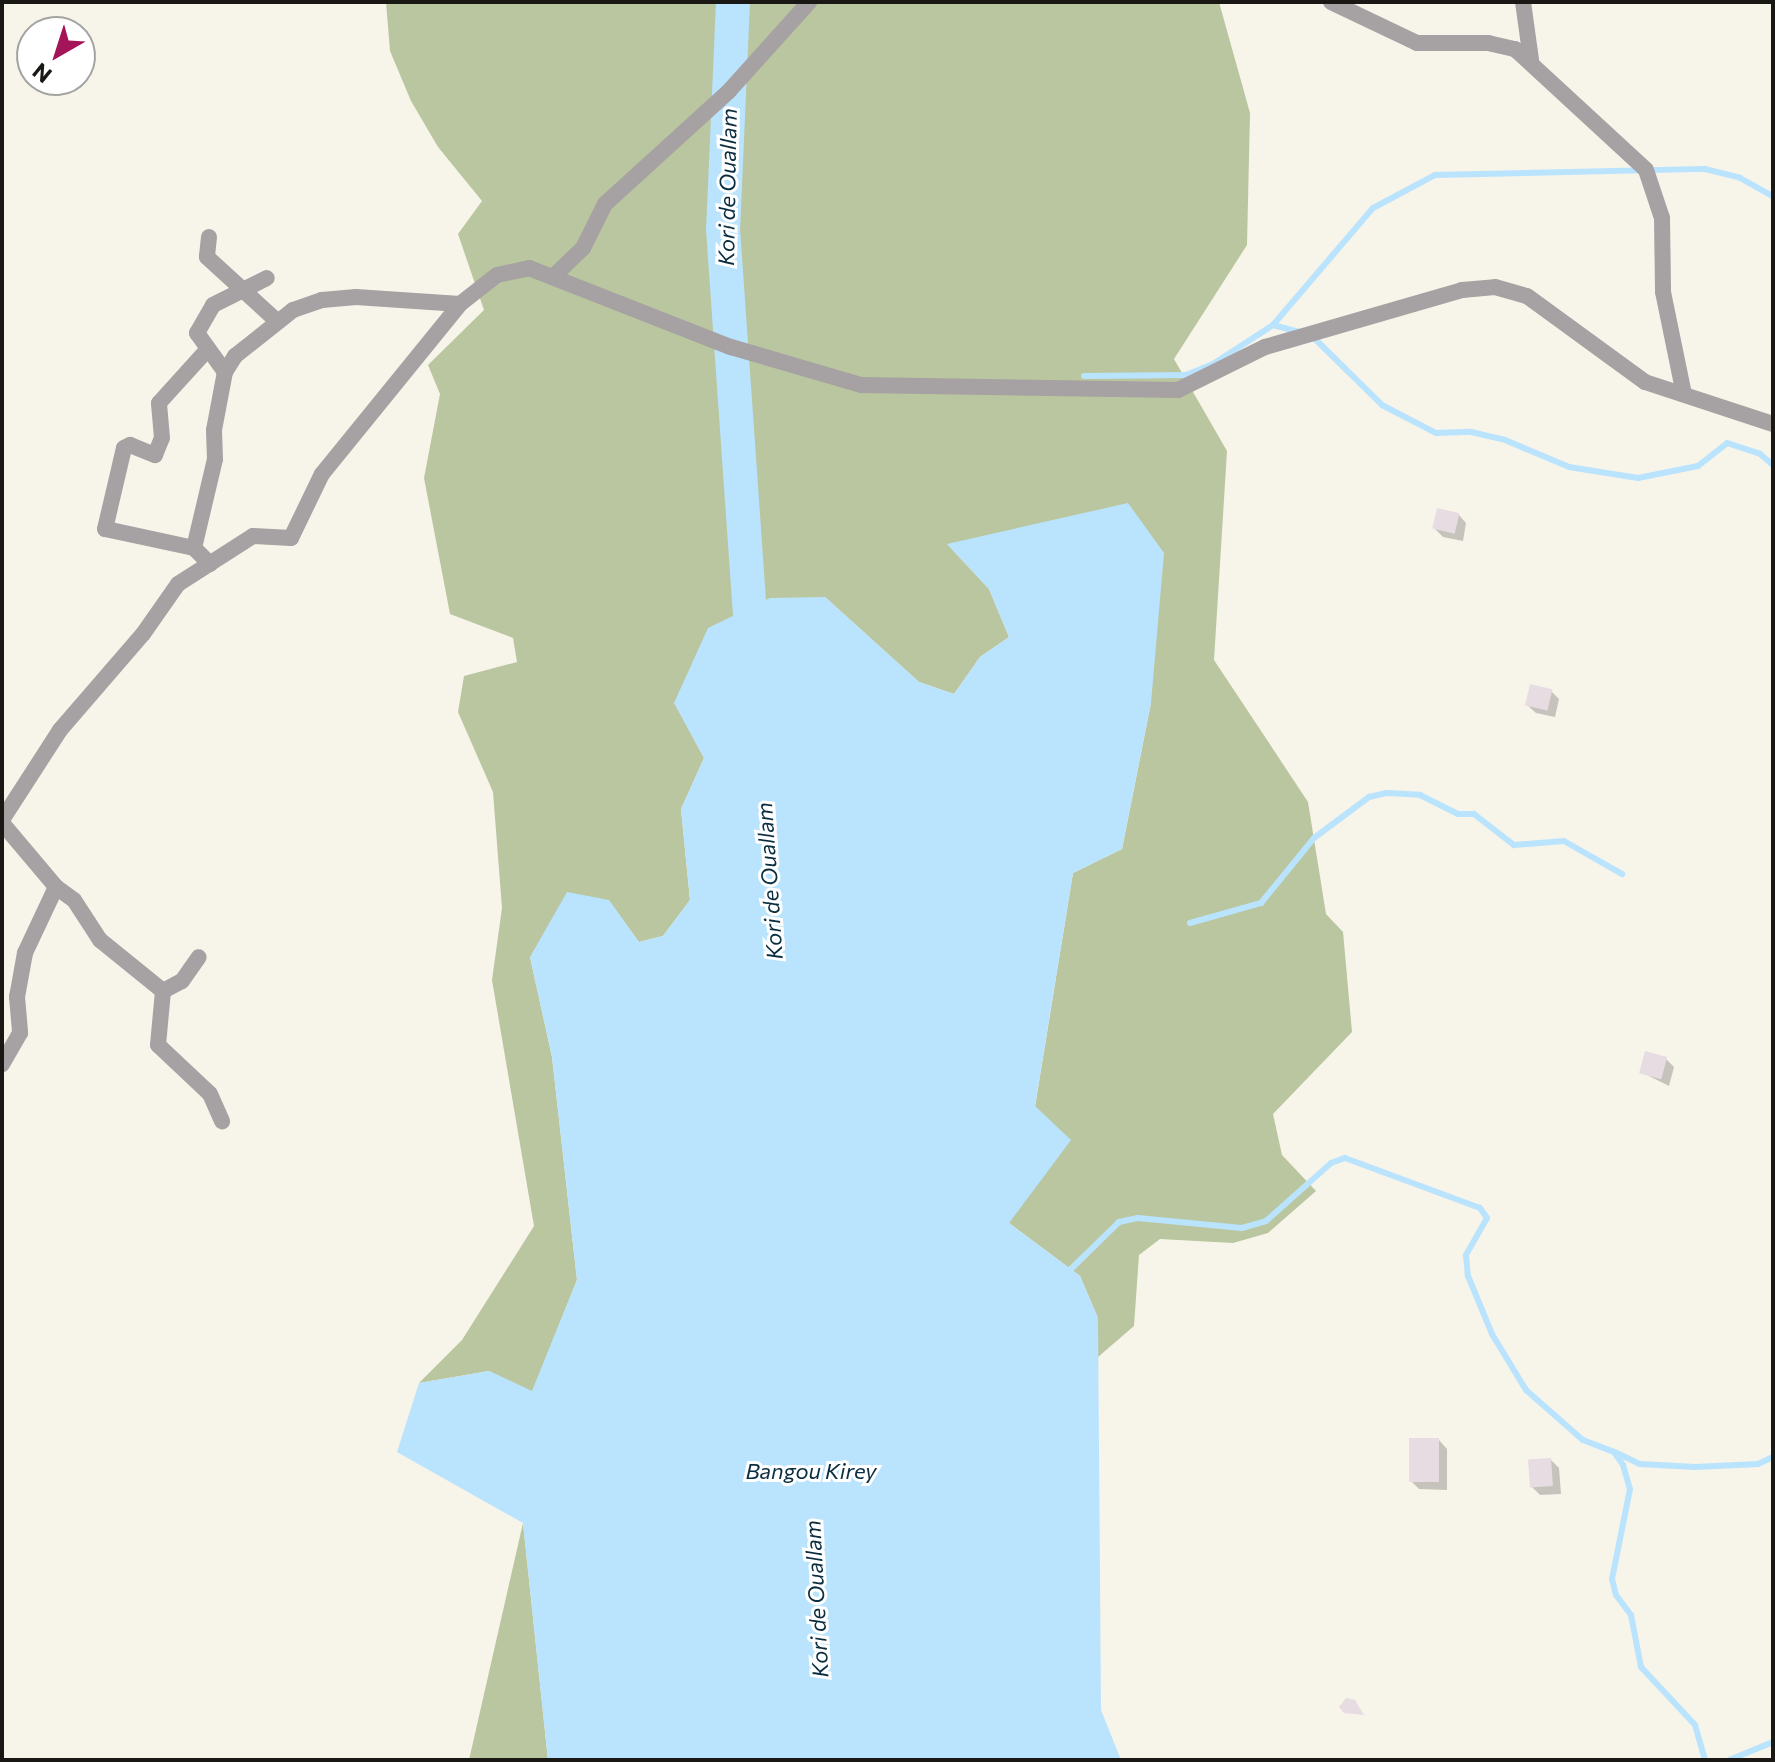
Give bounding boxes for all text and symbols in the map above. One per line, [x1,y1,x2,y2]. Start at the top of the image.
north arrow [16,16,96,96]
text: N [27,58,57,89]
water label: Kori de Ouallam [712,108,742,266]
water label: Kori de Ouallam [750,801,788,961]
water label: Bangou Kirey [745,1458,877,1484]
water label: Kori de Ouallam [799,1520,833,1678]

